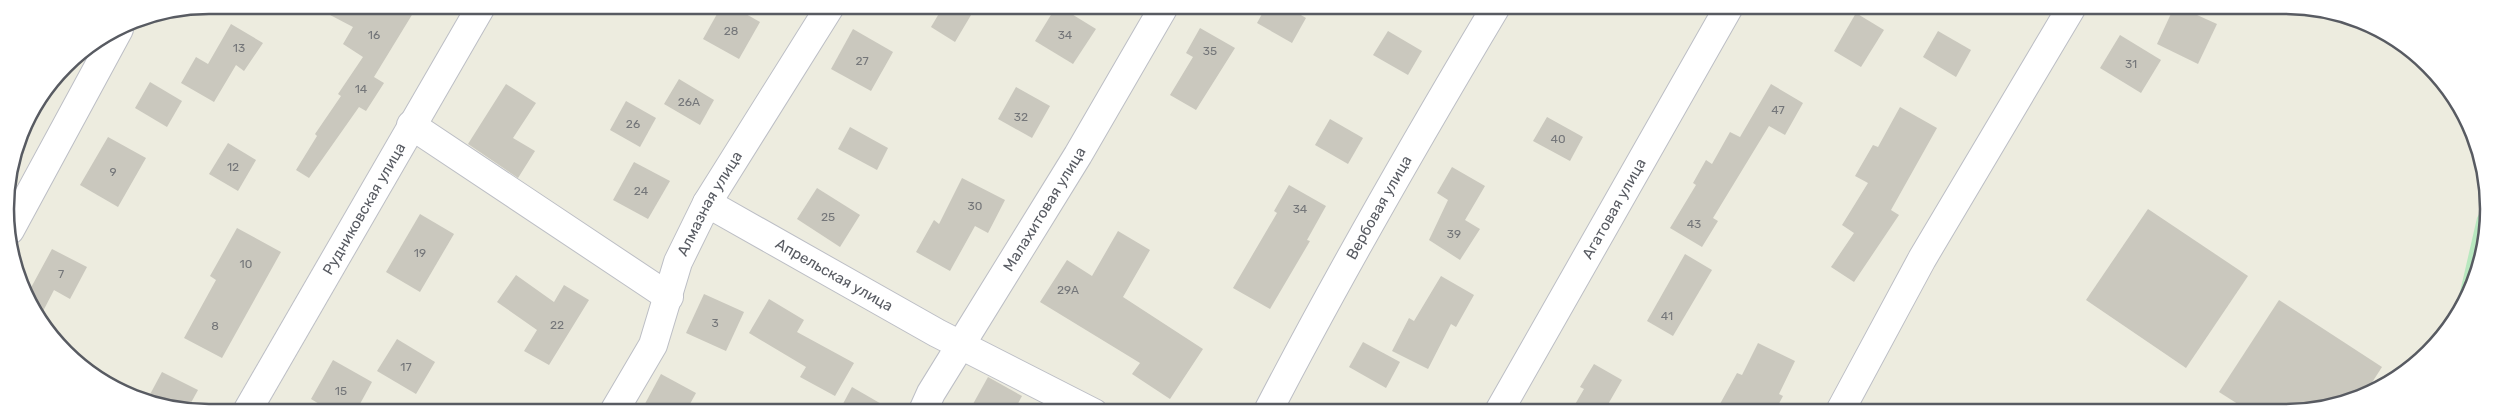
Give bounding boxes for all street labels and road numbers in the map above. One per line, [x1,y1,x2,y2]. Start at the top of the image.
street label: Рудниковская улица [319,139,409,278]
street label: Малахитовая улица [999,144,1090,275]
street label: Алмазная улица [673,148,746,259]
street label: Вербовая улица [1342,152,1416,263]
street label: Агатовая улица [1578,155,1650,262]
street label: Апрельская улица [772,234,896,315]

